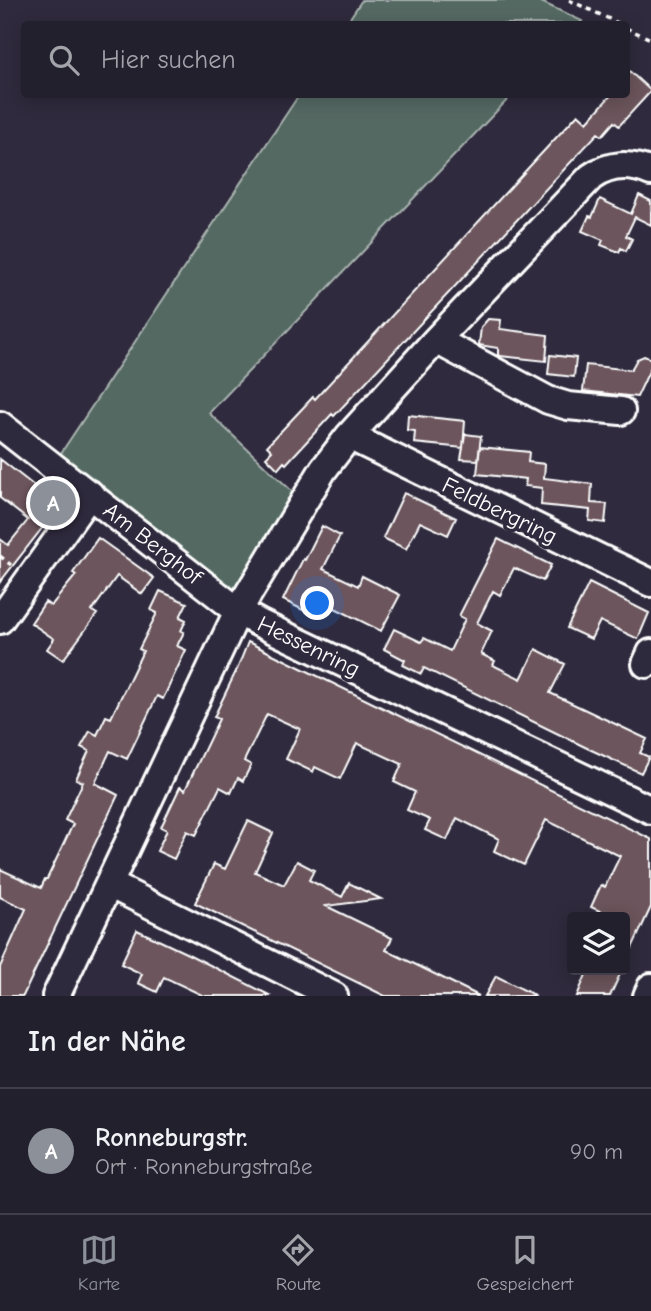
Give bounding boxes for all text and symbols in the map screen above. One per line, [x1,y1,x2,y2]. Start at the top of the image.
search box [21,21,630,98]
icon: search [45,41,83,79]
text: Hier suchen [101,45,236,75]
street label: Feldbergring [438,471,562,550]
pin: A [30,477,76,529]
street label: Am Berghof [98,497,208,591]
your location [300,586,334,620]
street label: Hessenring [253,610,364,683]
map controls [567,912,630,975]
button: layers [567,912,630,975]
text: In der Nähe [28,1024,186,1059]
text: Ronneburgstr. [95,1123,248,1153]
text: A [45,1138,57,1165]
text: 90 m [570,1138,623,1165]
text: Ort · Ronneburgstraße [95,1153,313,1180]
tab: Karte [78,1231,120,1295]
tab: Route [276,1231,321,1295]
tab: Gespeichert [476,1231,573,1295]

